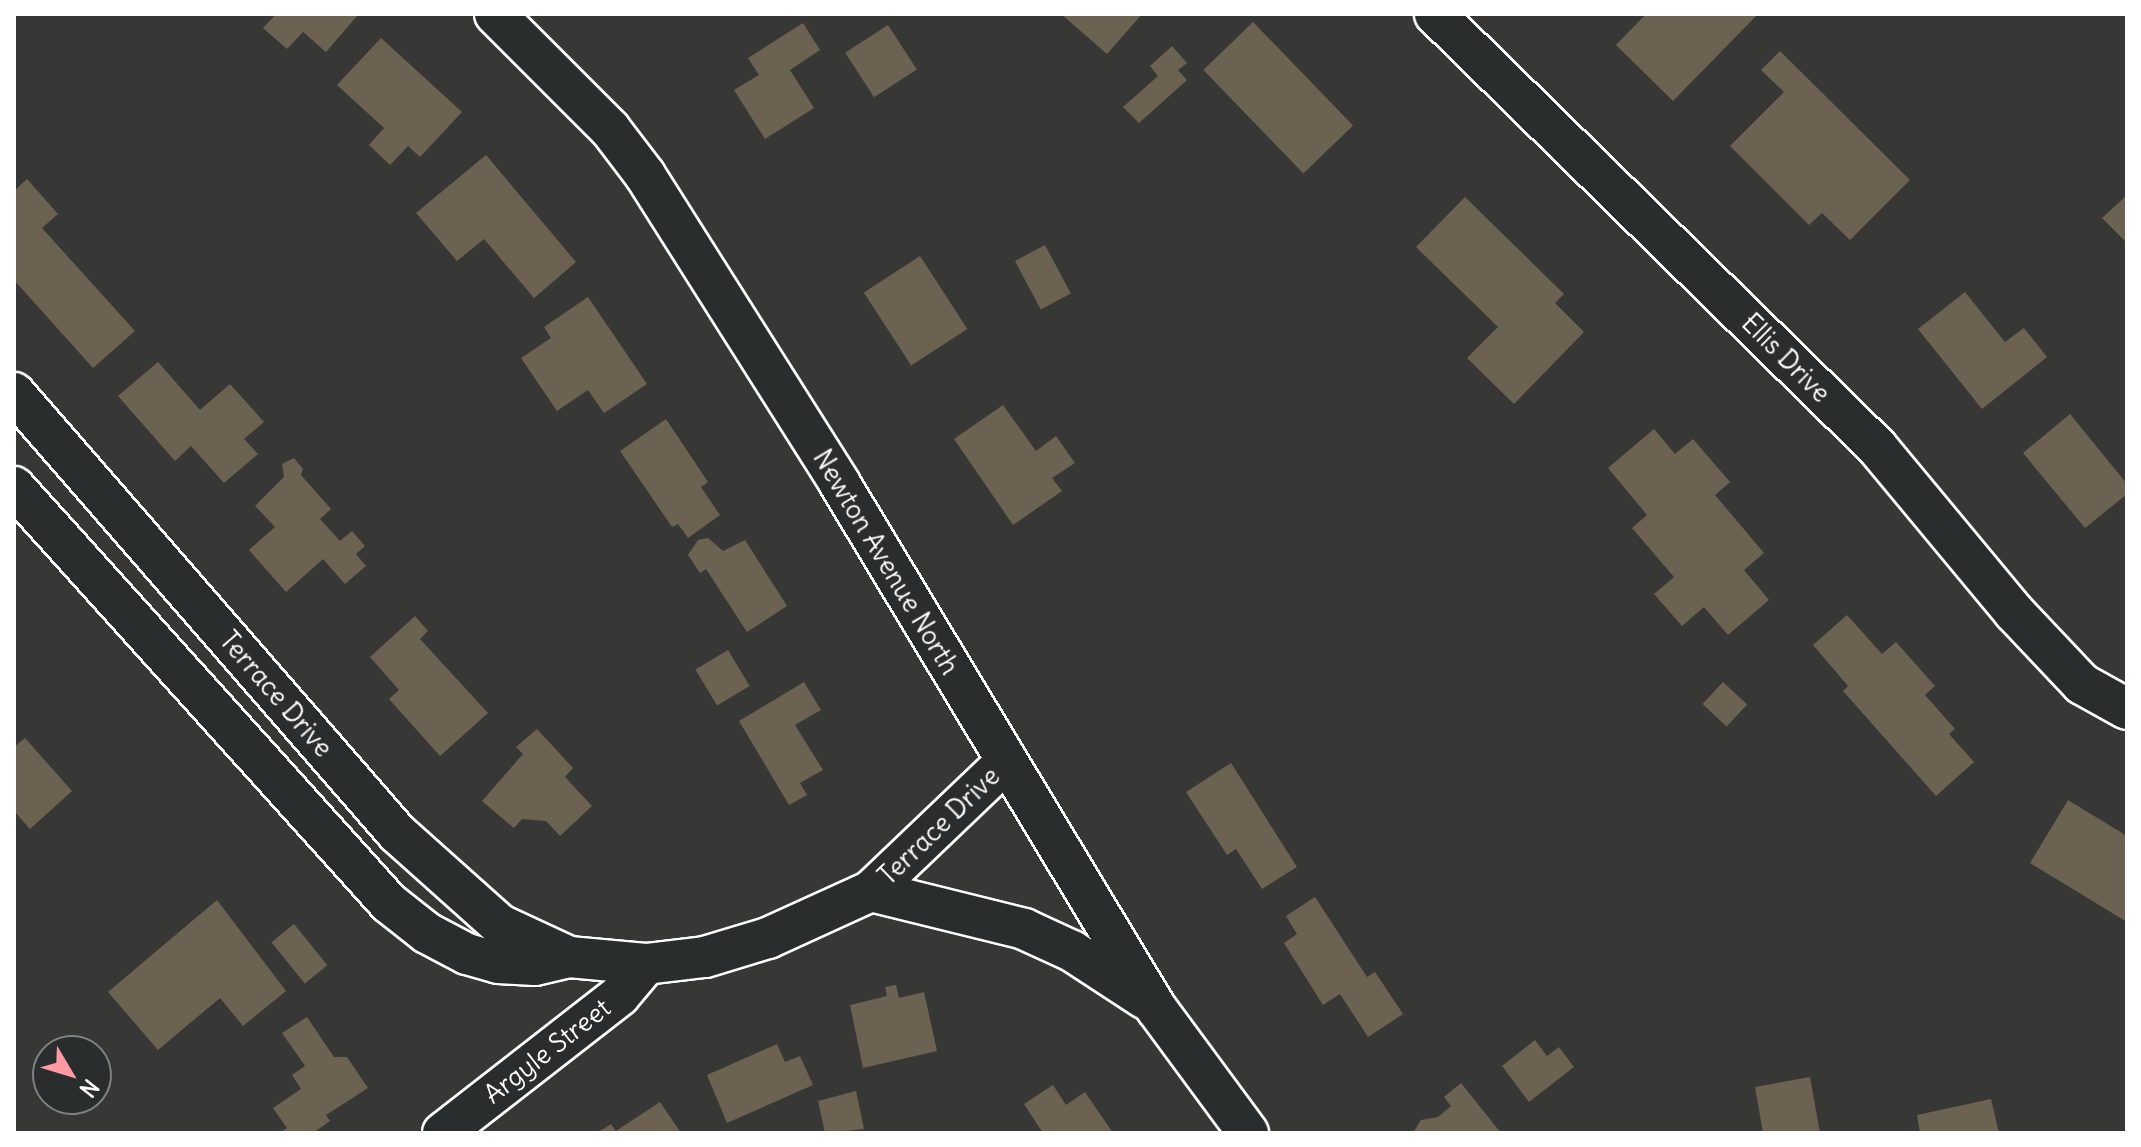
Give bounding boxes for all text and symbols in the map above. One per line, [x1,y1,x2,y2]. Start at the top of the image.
street label: Ellis Drive [1735,307,1837,409]
street label: Newton Avenue North [806,444,966,680]
street label: Terrace Drive [213,625,339,763]
street label: Terrace Drive [872,761,1006,891]
street label: Argyle Street [478,992,616,1110]
north arrow [32,1035,112,1115]
text: N [74,1074,105,1103]

